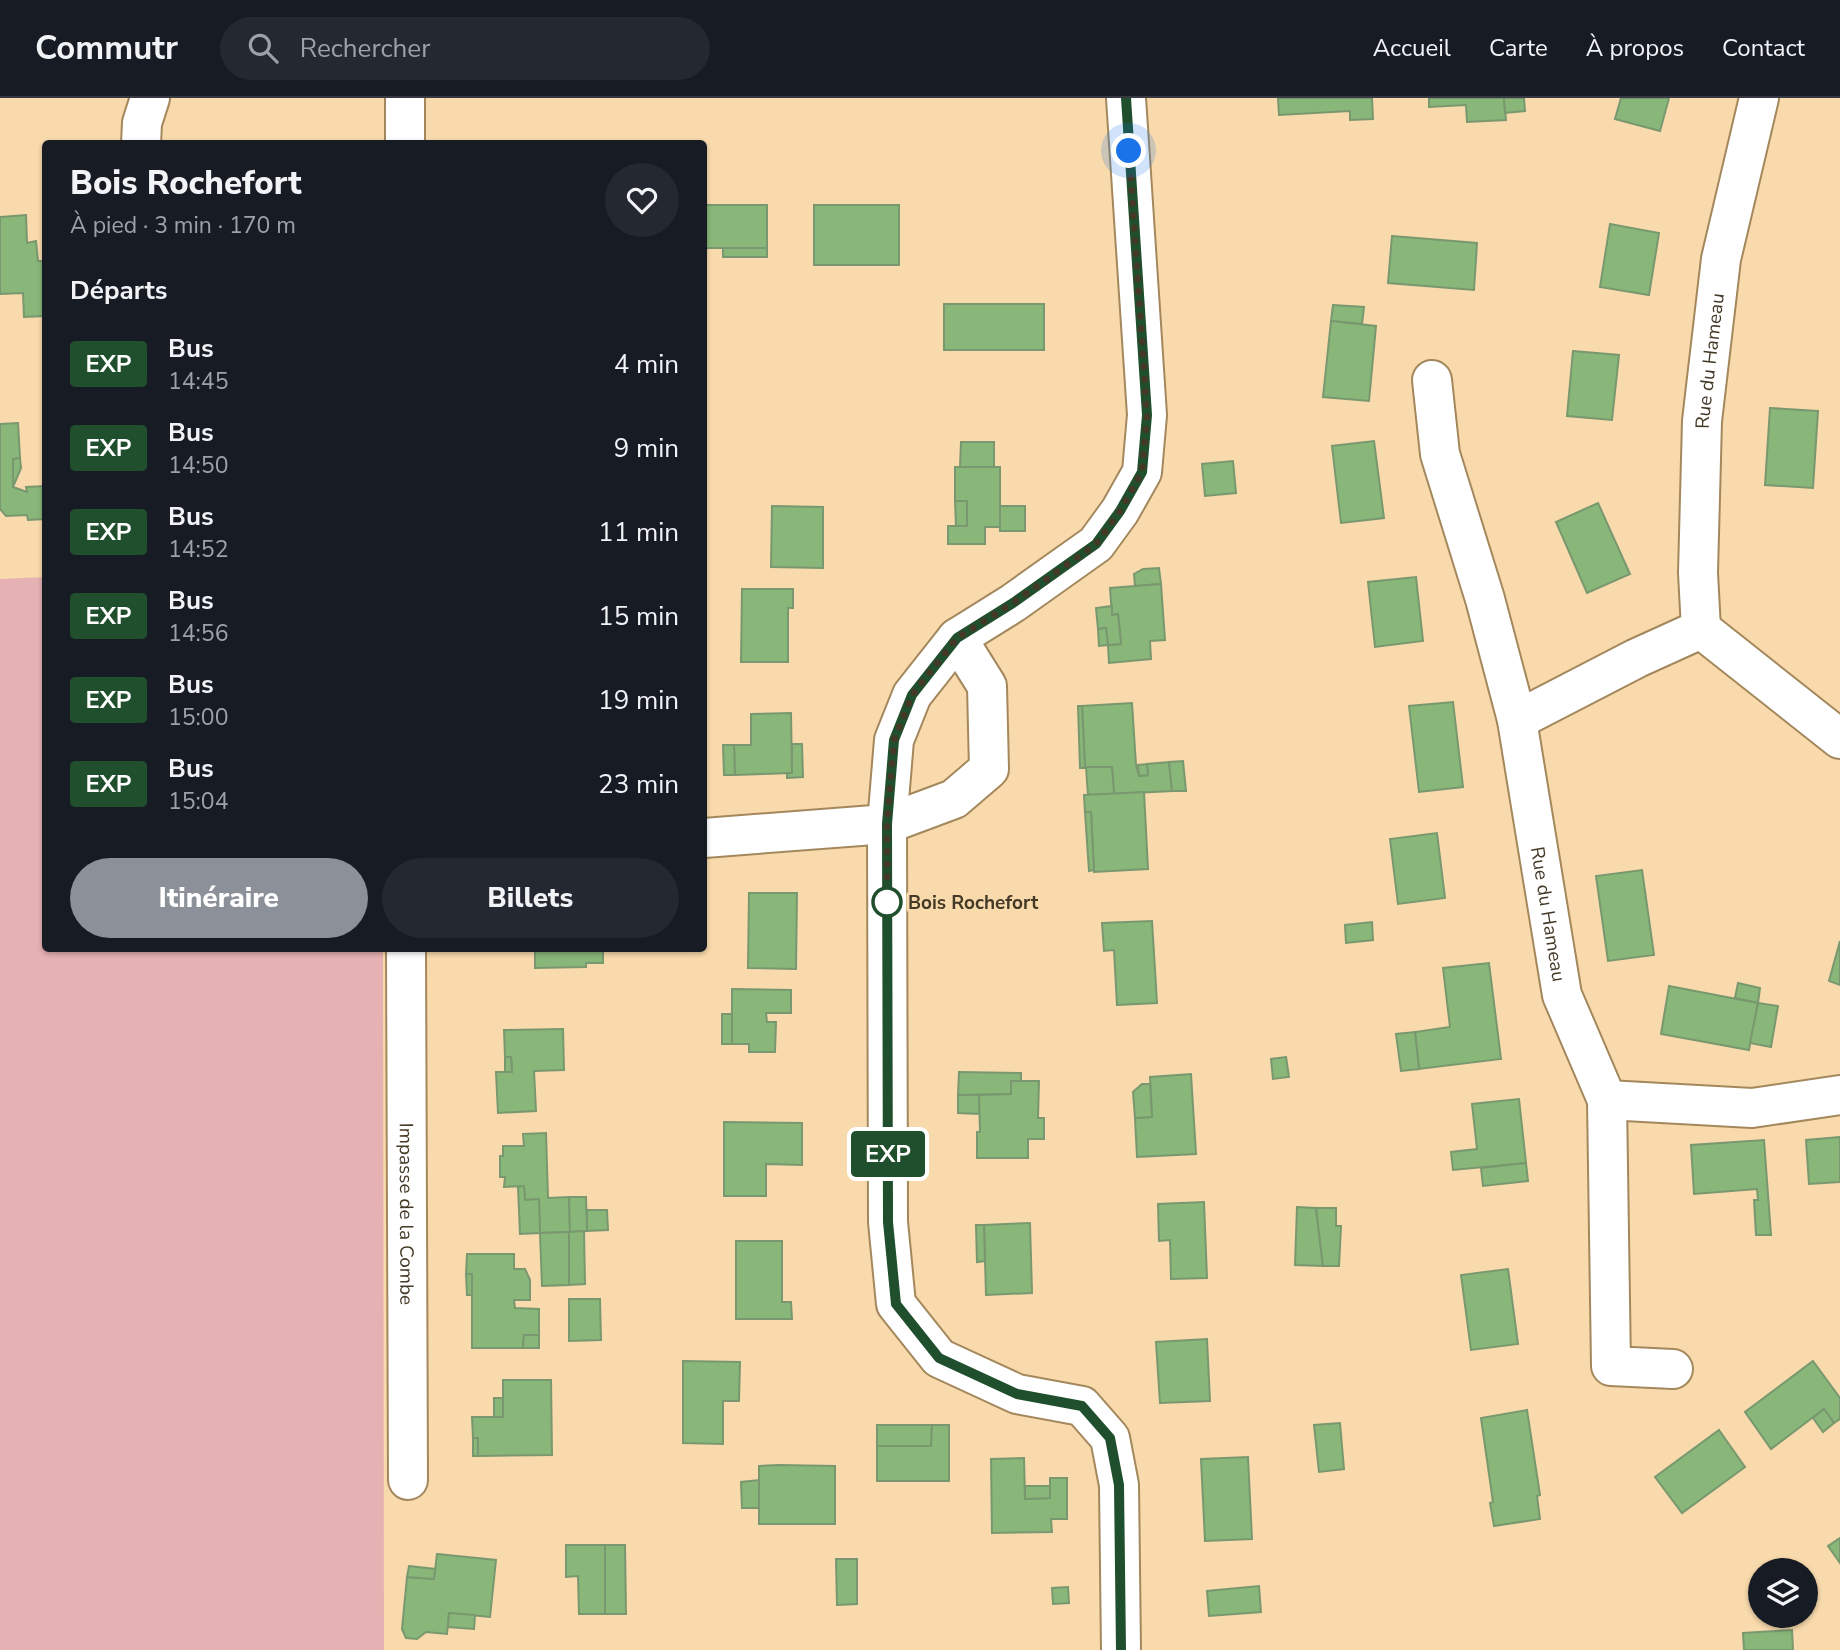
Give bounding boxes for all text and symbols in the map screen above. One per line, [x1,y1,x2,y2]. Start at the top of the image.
search box [220,17,710,80]
text: Commutr [35,26,178,71]
icon: search [244,29,282,67]
text: Rechercher [300,31,431,66]
text: Accueil [1373,32,1451,64]
text: Carte [1489,32,1548,64]
text: À propos [1586,32,1684,64]
text: Contact [1722,32,1805,64]
your location [1111,133,1146,168]
text: Bois Rochefort [70,161,302,206]
button: heart [605,163,679,237]
text: À pied · 3 min · 170 m [70,210,296,241]
text: Départs [70,273,167,308]
street label: Rue du Hameau [1690,292,1731,429]
text: Bus [168,331,214,366]
text: 4 min [614,347,679,382]
text: EXP [86,348,131,380]
text: 14:45 [168,366,228,397]
text: Bus [168,415,214,450]
text: 9 min [614,431,679,466]
text: EXP [86,432,131,464]
text: 14:50 [168,450,228,481]
text: Bus [168,499,214,534]
text: 11 min [598,515,679,550]
text: EXP [86,516,131,548]
text: 14:52 [168,534,228,565]
text: Bus [168,583,214,618]
text: 15 min [598,599,679,634]
text: EXP [86,600,131,632]
text: 14:56 [168,618,228,649]
text: Bus [168,667,214,702]
text: 19 min [598,683,679,718]
text: EXP [86,684,131,716]
text: 15:00 [168,702,228,733]
text: Bus [168,751,214,786]
text: 23 min [598,767,679,802]
text: EXP [86,768,131,800]
text: 15:04 [168,786,228,817]
street label: Rue du Hameau [1524,845,1572,984]
button: Itinéraire [70,858,368,938]
button: Billets [382,858,679,938]
marker: Bois Rochefort [872,887,902,917]
place label: Bois Rochefort [908,890,1039,916]
street label: Impasse de la Combe [393,1123,419,1305]
line badge: EXP [848,1131,928,1177]
text: EXP [865,1138,911,1170]
map controls [1748,1558,1818,1628]
button: layers [1748,1558,1818,1628]

